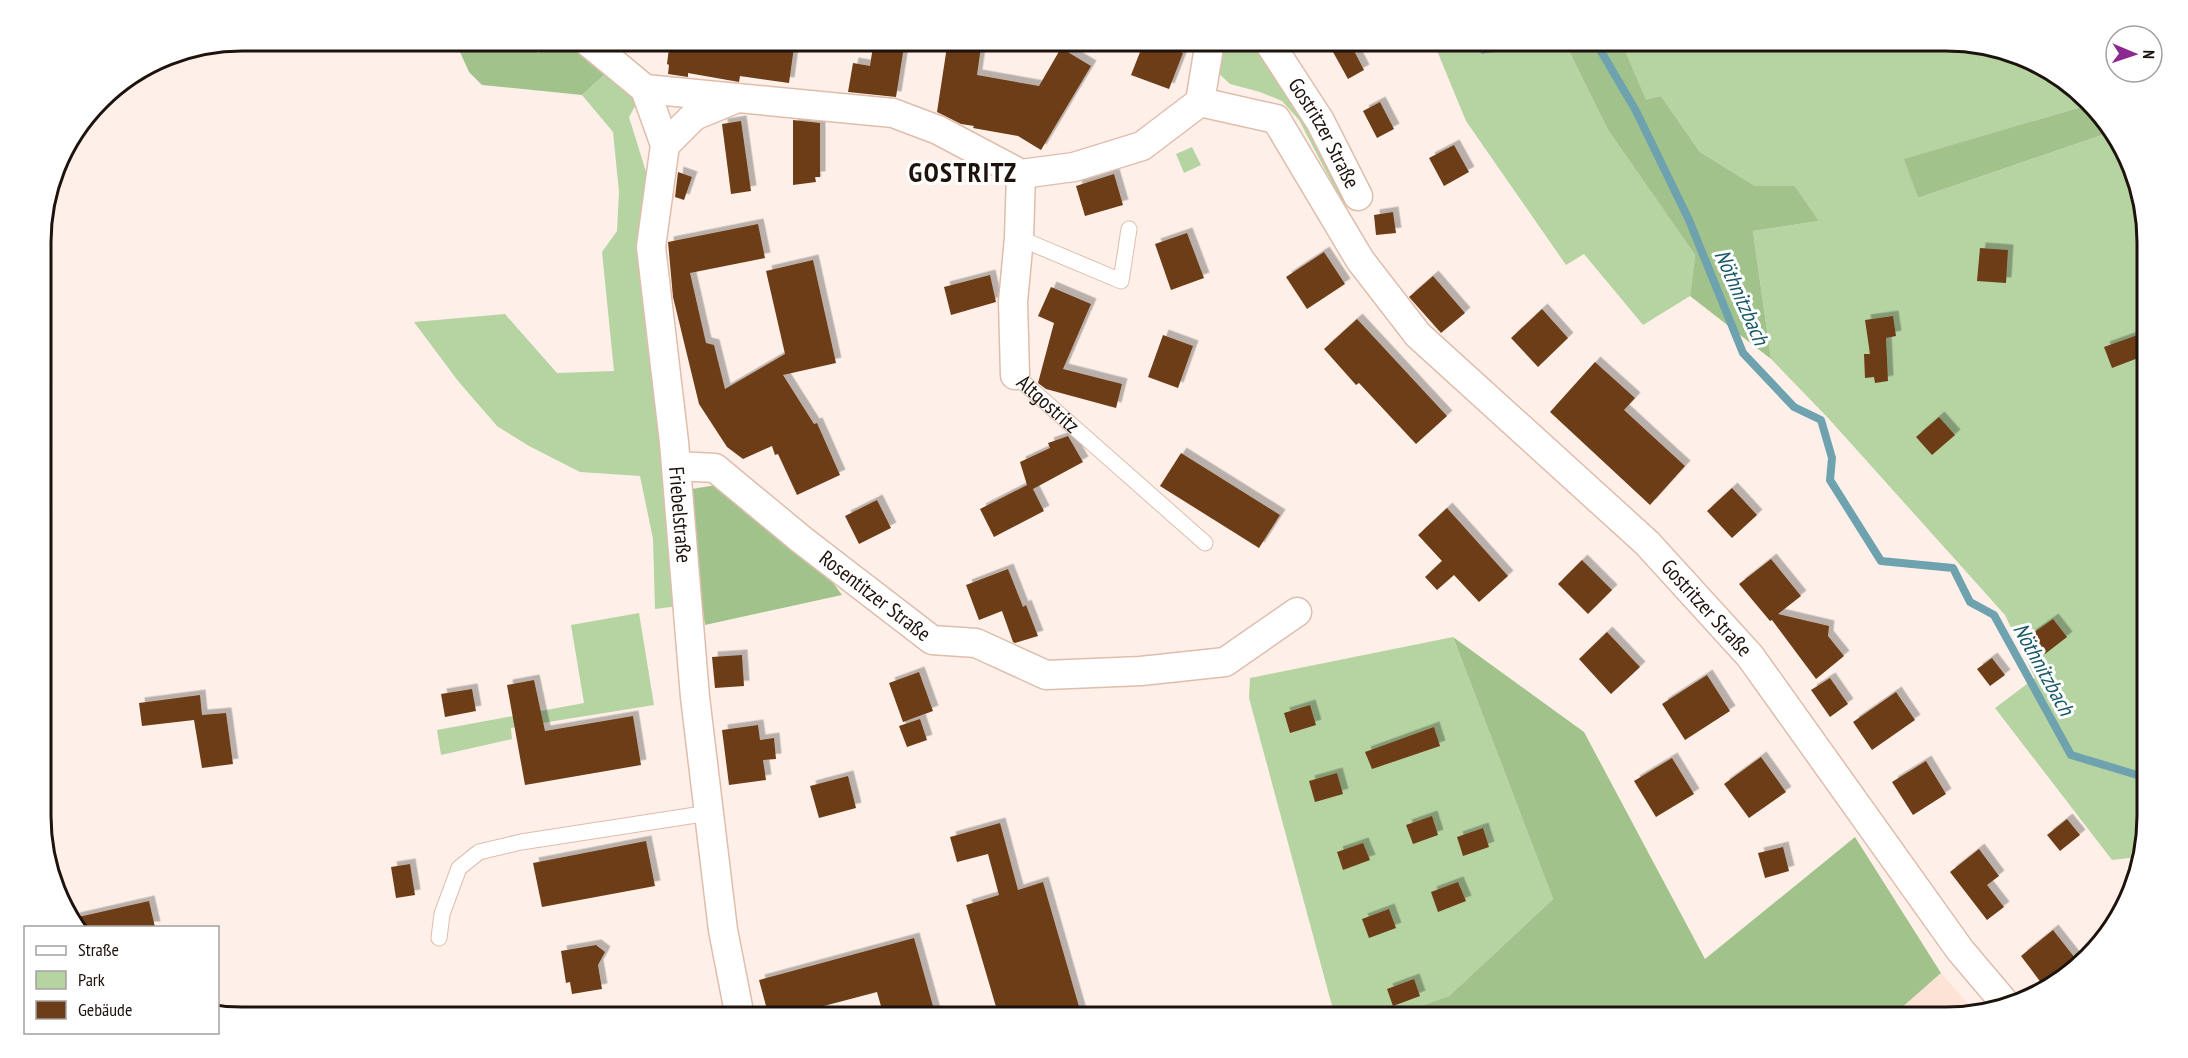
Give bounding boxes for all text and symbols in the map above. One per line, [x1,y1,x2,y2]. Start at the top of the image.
north arrow [2104,24,2164,84]
text: N [2139,50,2159,59]
street label: Gostritzer Straße [1283,73,1366,193]
district label: GOSTRITZ [909,155,1017,189]
water label: Nöthnitzbach [1709,245,1776,350]
street label: Altgostritz [1011,369,1085,439]
street label: Friebelstraße [663,465,698,564]
street label: Rosentitzer Straße [814,544,936,647]
street label: Gostritzer Straße [1656,553,1758,662]
water label: Nöthnitzbach [2007,618,2081,721]
legend [24,926,219,1034]
text: Straße [78,938,119,961]
text: Park [78,968,105,991]
text: Gebäude [78,998,132,1021]

